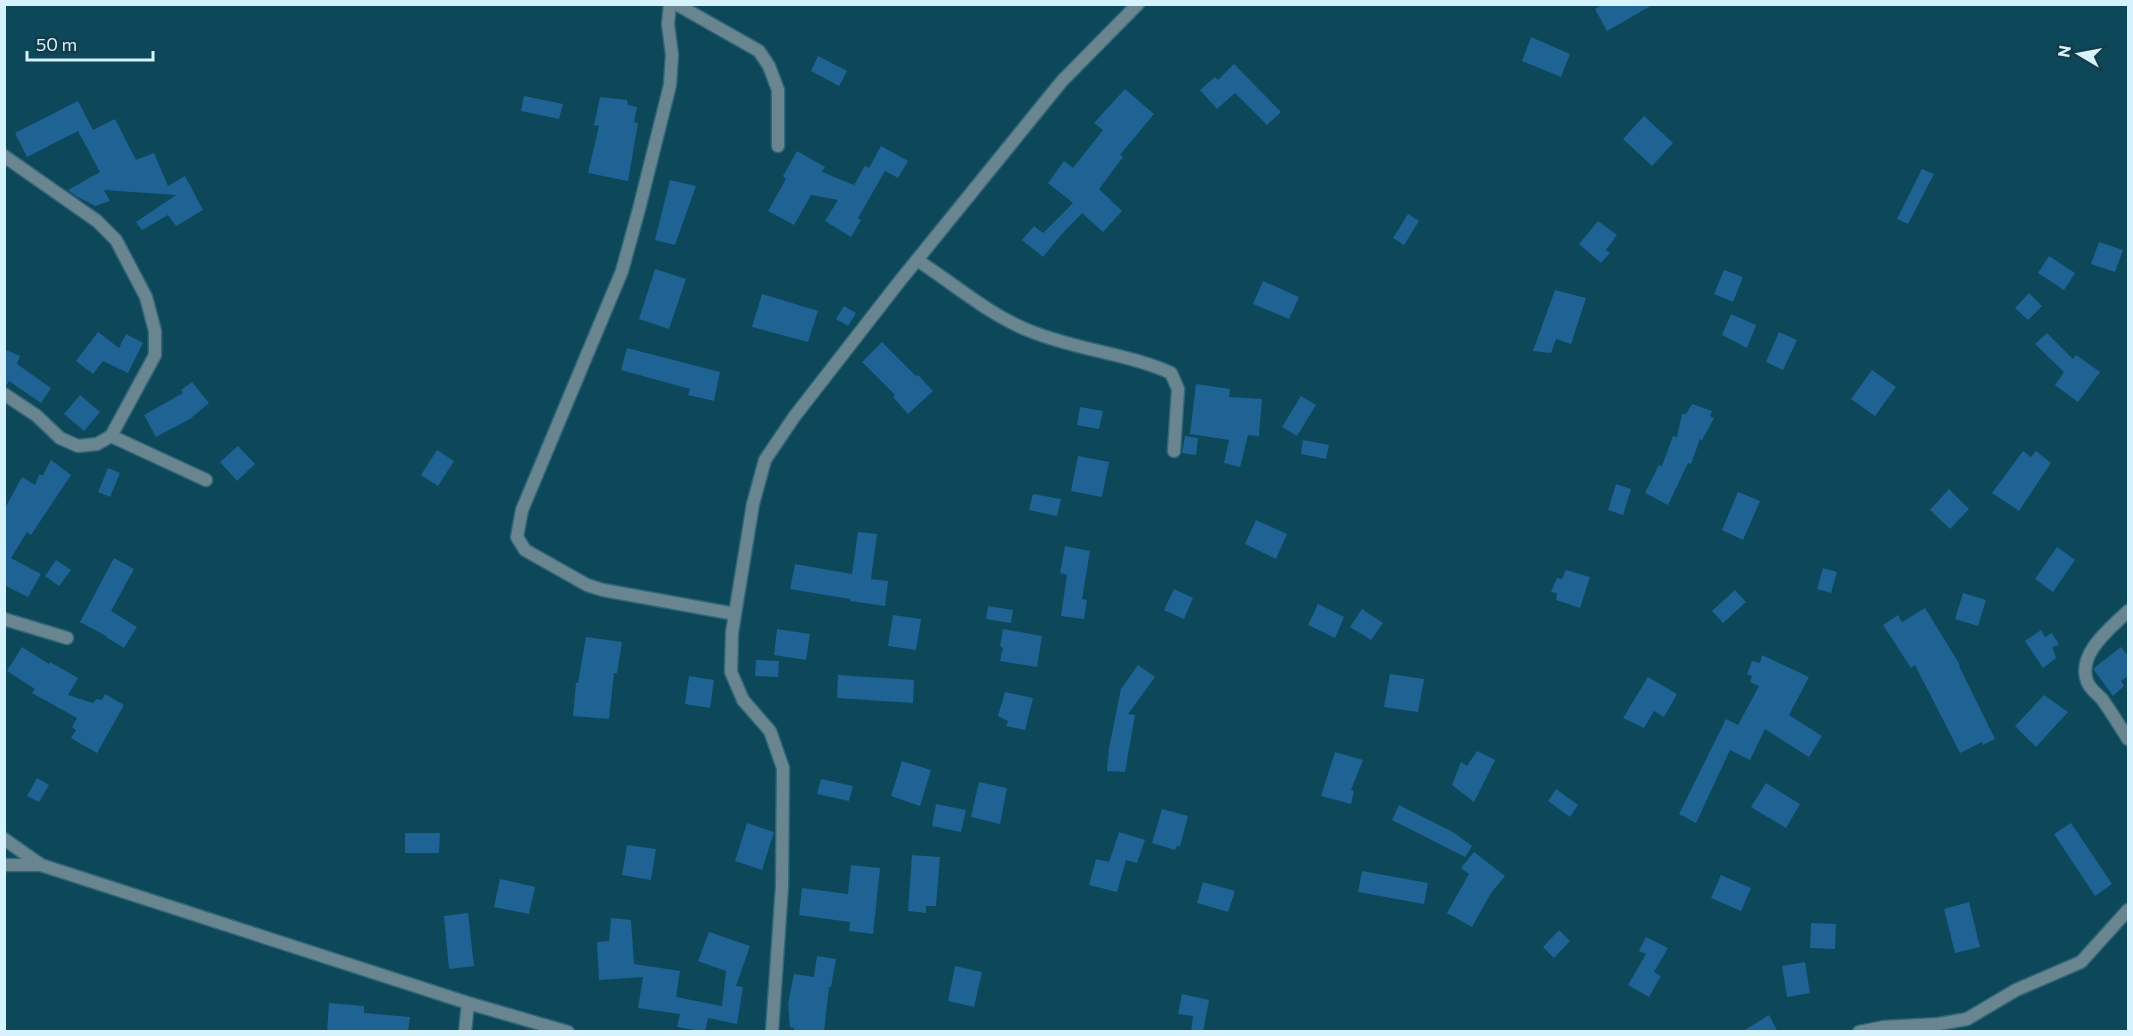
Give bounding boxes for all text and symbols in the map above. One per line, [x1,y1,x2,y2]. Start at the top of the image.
scale bar [27,24,153,62]
north arrow [2049,24,2109,84]
text: 50 m [36,33,77,55]
text: N [2053,44,2074,59]

